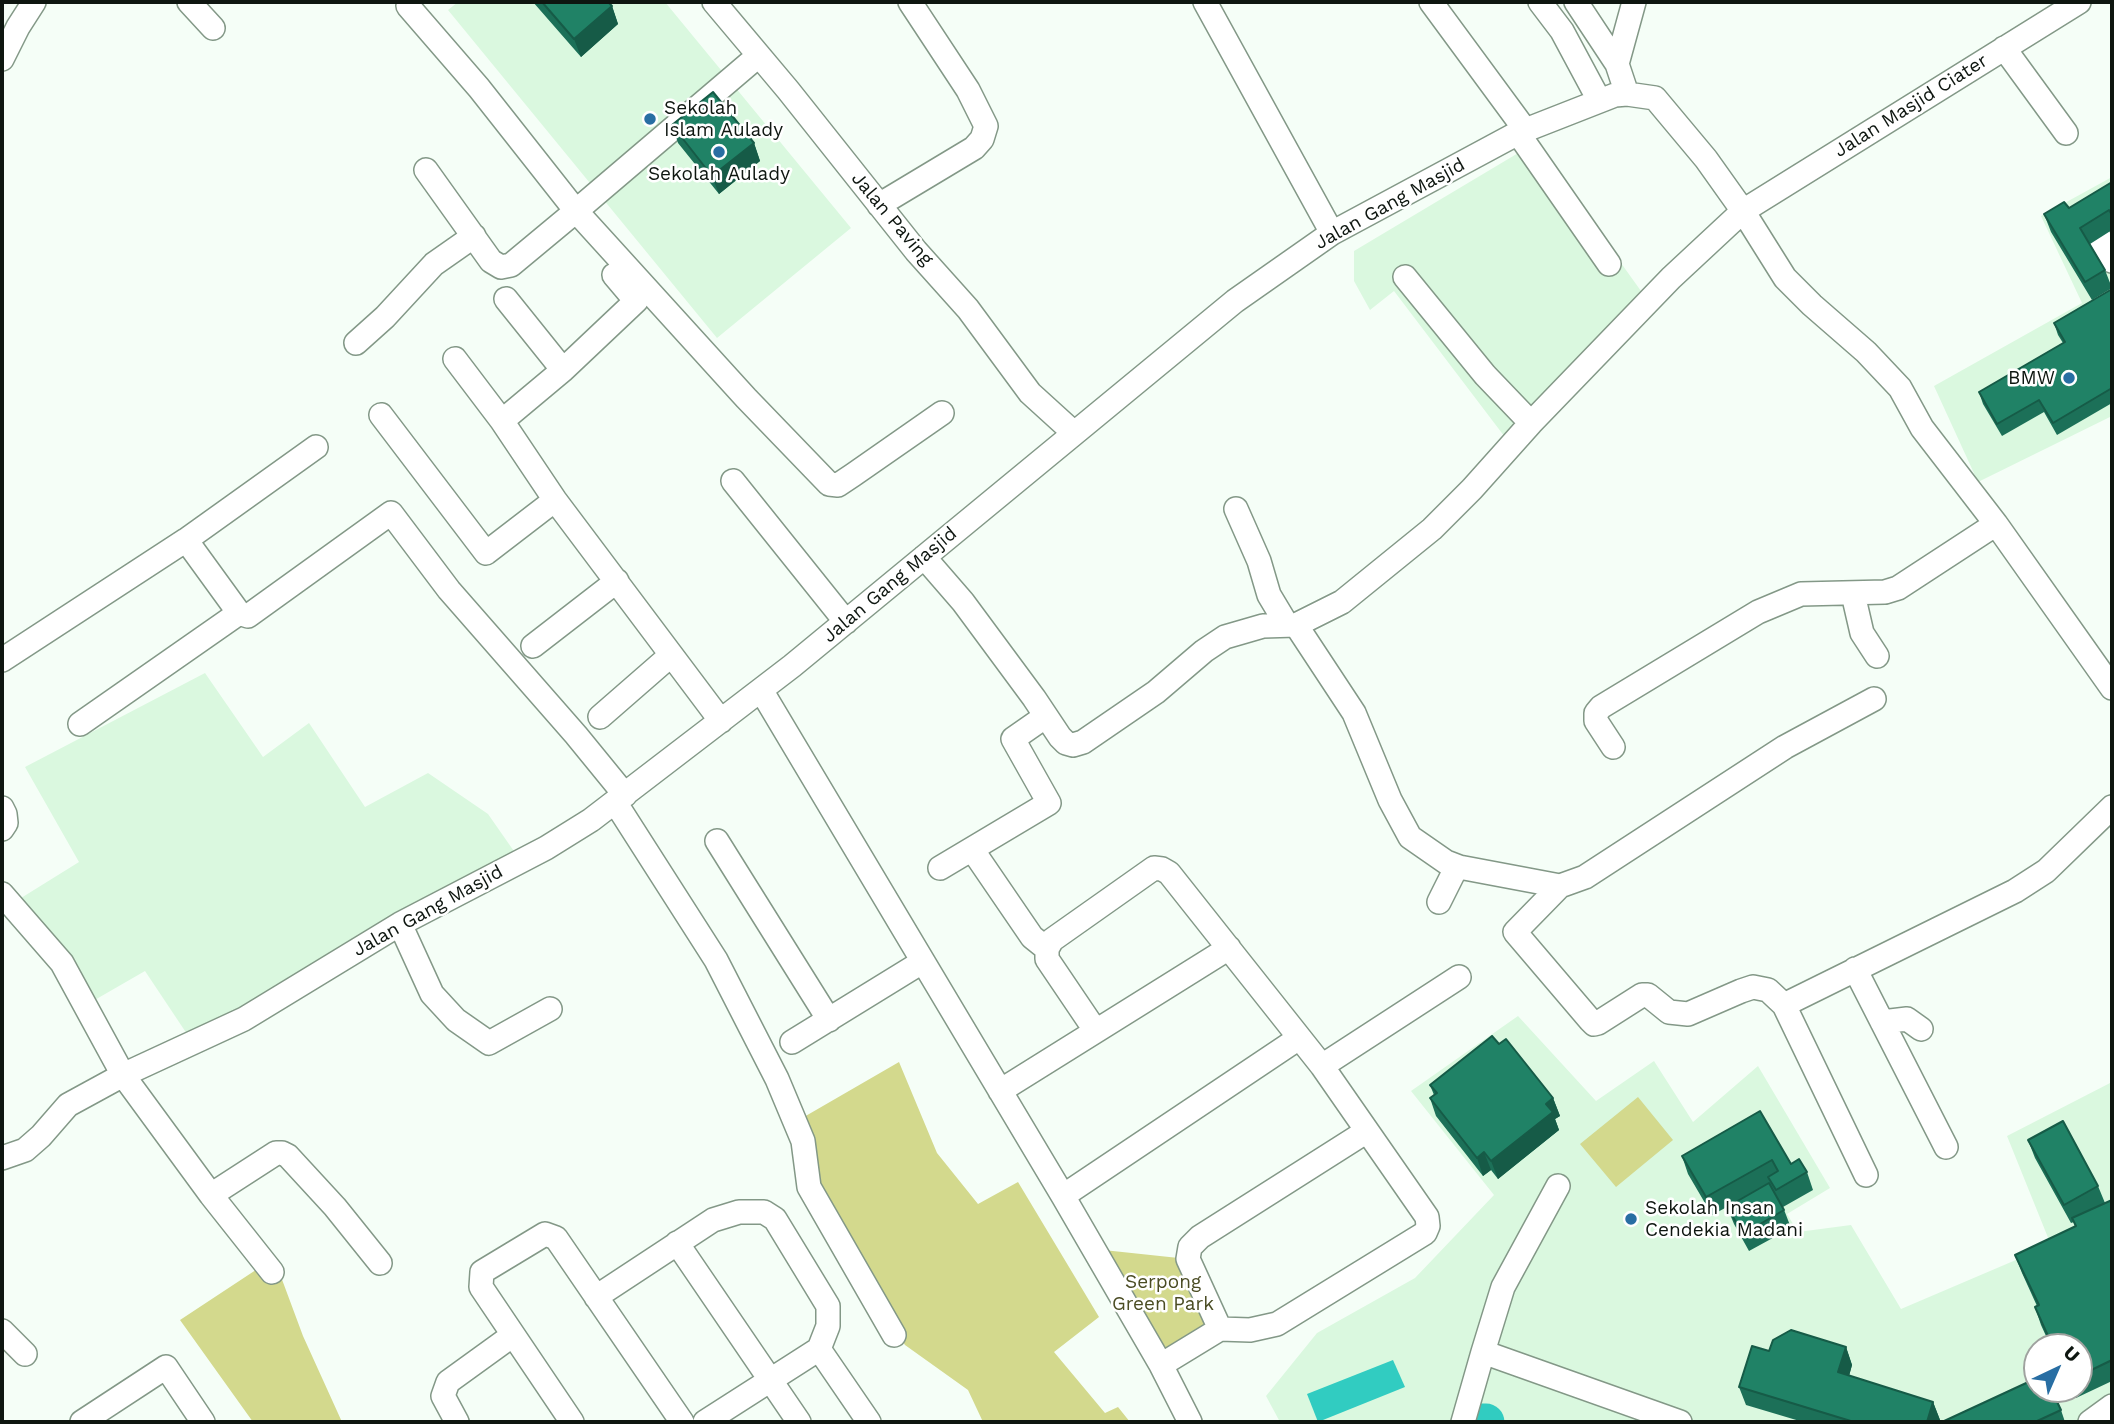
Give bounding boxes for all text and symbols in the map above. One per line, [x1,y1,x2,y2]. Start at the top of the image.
street label: Jalan Masjid Ciater [1830,50,1992,162]
place label: Sekolah Islam Aulady [664,97,783,141]
marker: Sekolah Islam Aulady [642,111,658,127]
marker: Sekolah Aulady [711,144,727,160]
street label: Jalan Gang Masjid [1311,153,1469,255]
place label: Sekolah Aulady [648,163,790,185]
street label: Jalan Paving [846,168,938,270]
place label: BMW [2008,367,2055,389]
marker: BMW [2061,370,2077,386]
street label: Jalan Gang Masjid [818,522,962,648]
street label: Jalan Gang Masjid [349,860,507,962]
place label: Sekolah Insan Cendekia Madani [1645,1197,1803,1241]
marker: Sekolah Insan Cendekia Madani [1623,1211,1639,1227]
park label: Serpong Green Park [1112,1271,1214,1315]
north arrow [2023,1333,2093,1403]
text: U [2059,1341,2084,1367]

